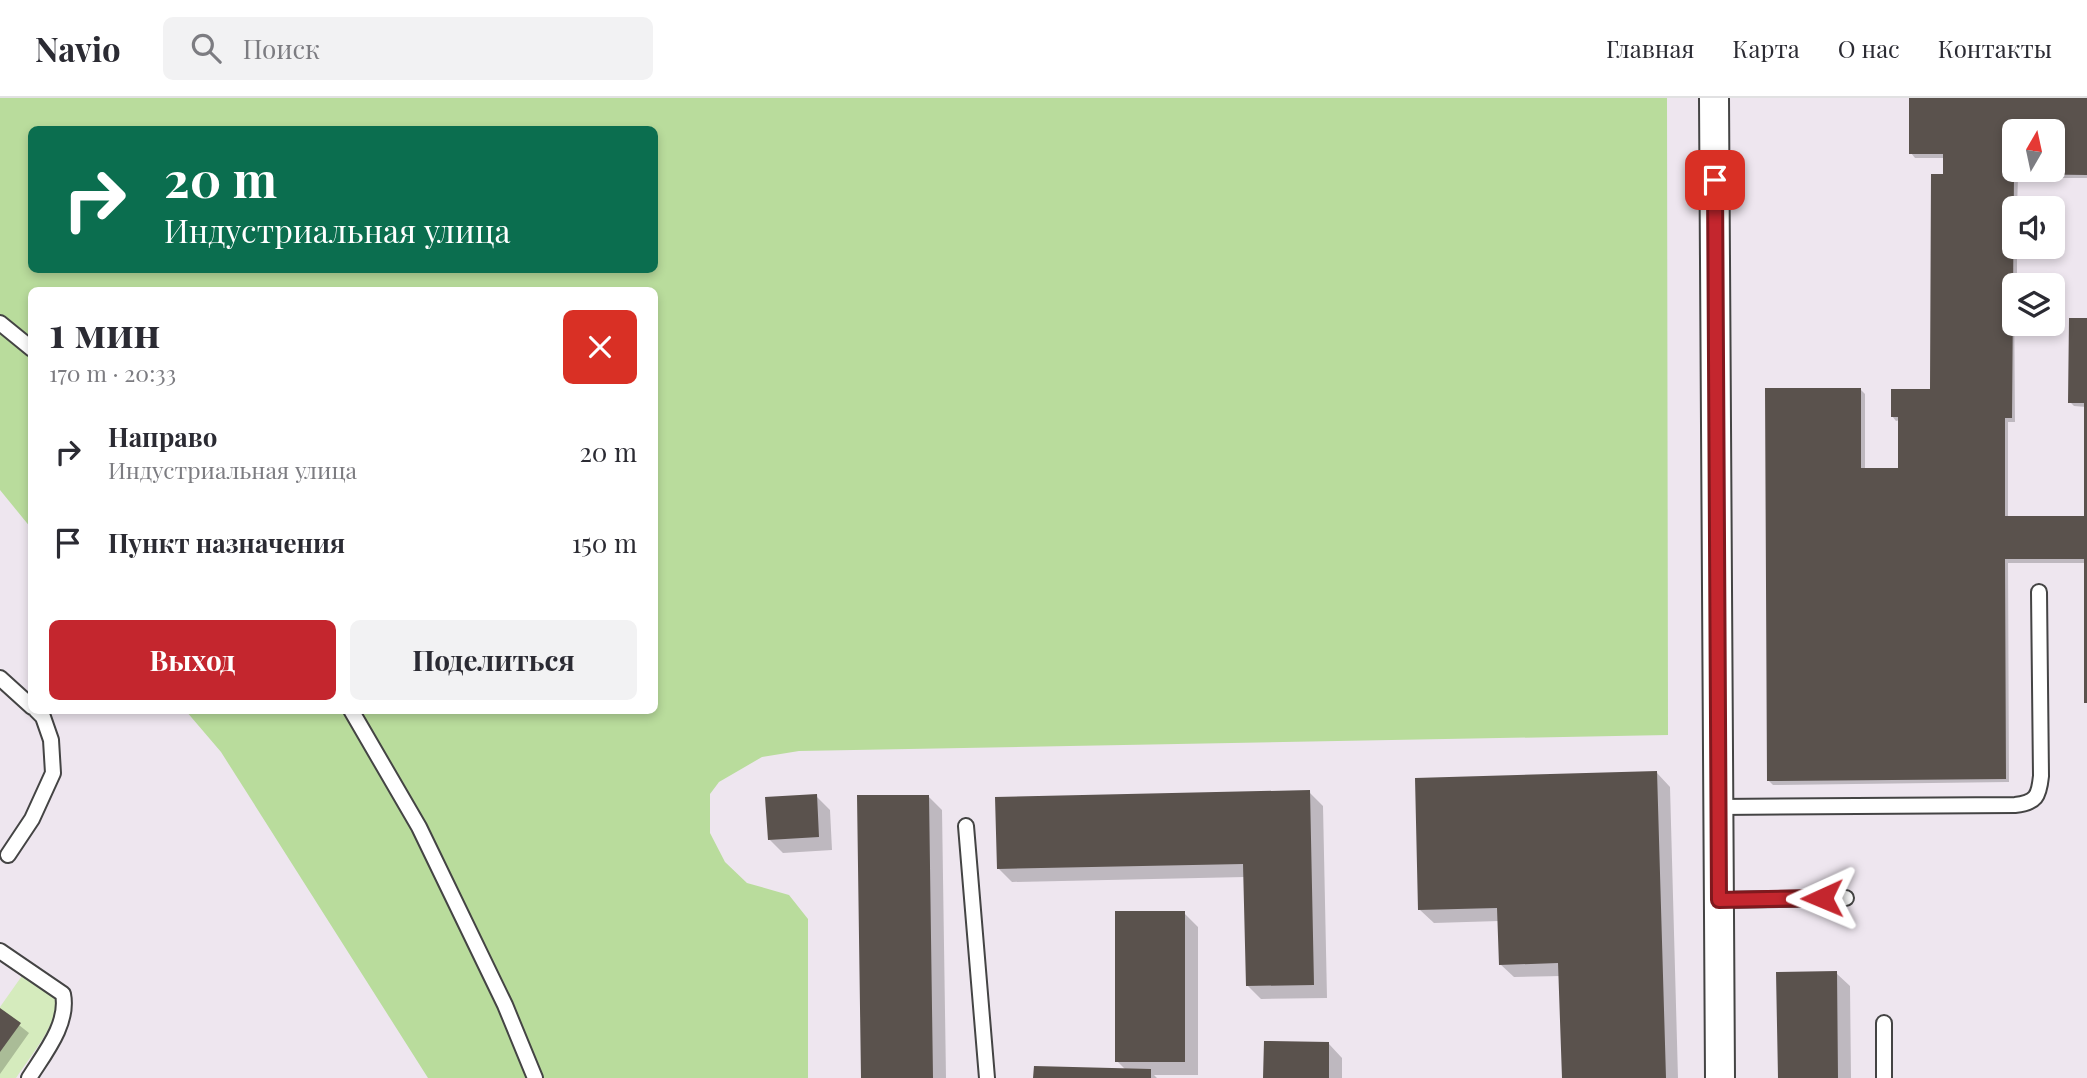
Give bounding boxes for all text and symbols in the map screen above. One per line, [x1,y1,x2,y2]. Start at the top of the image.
search box [163,17,653,80]
text: Navio [35,26,121,70]
icon: search [187,29,225,67]
text: Поиск [243,31,320,66]
text: Главная [1606,32,1694,64]
text: Карта [1732,32,1800,64]
text: О нас [1838,32,1900,64]
text: Контакты [1938,32,2052,64]
north arrow [2002,119,2065,182]
map controls [2002,119,2065,336]
text: 20 m [164,145,277,210]
pin [1685,150,1745,210]
icon: right [49,154,140,245]
icon: arrive [1696,161,1734,199]
button: sound [2002,196,2065,259]
text: Индустриальная улица [164,208,510,251]
button: layers [2002,273,2065,336]
text: 1 мин [49,303,160,359]
button: close [563,310,637,384]
text: 170 m · 20:33 [49,357,176,388]
text: Направо [108,419,217,454]
icon: right [49,433,87,471]
text: 20 m [579,434,637,469]
text: Индустриальная улица [108,454,357,485]
icon: arrive [49,524,87,562]
text: Пункт назначения [108,525,345,560]
text: 150 m [572,525,637,560]
button: Выход [49,620,336,700]
button: Поделиться [350,620,637,700]
position arrow [1785,861,1859,935]

